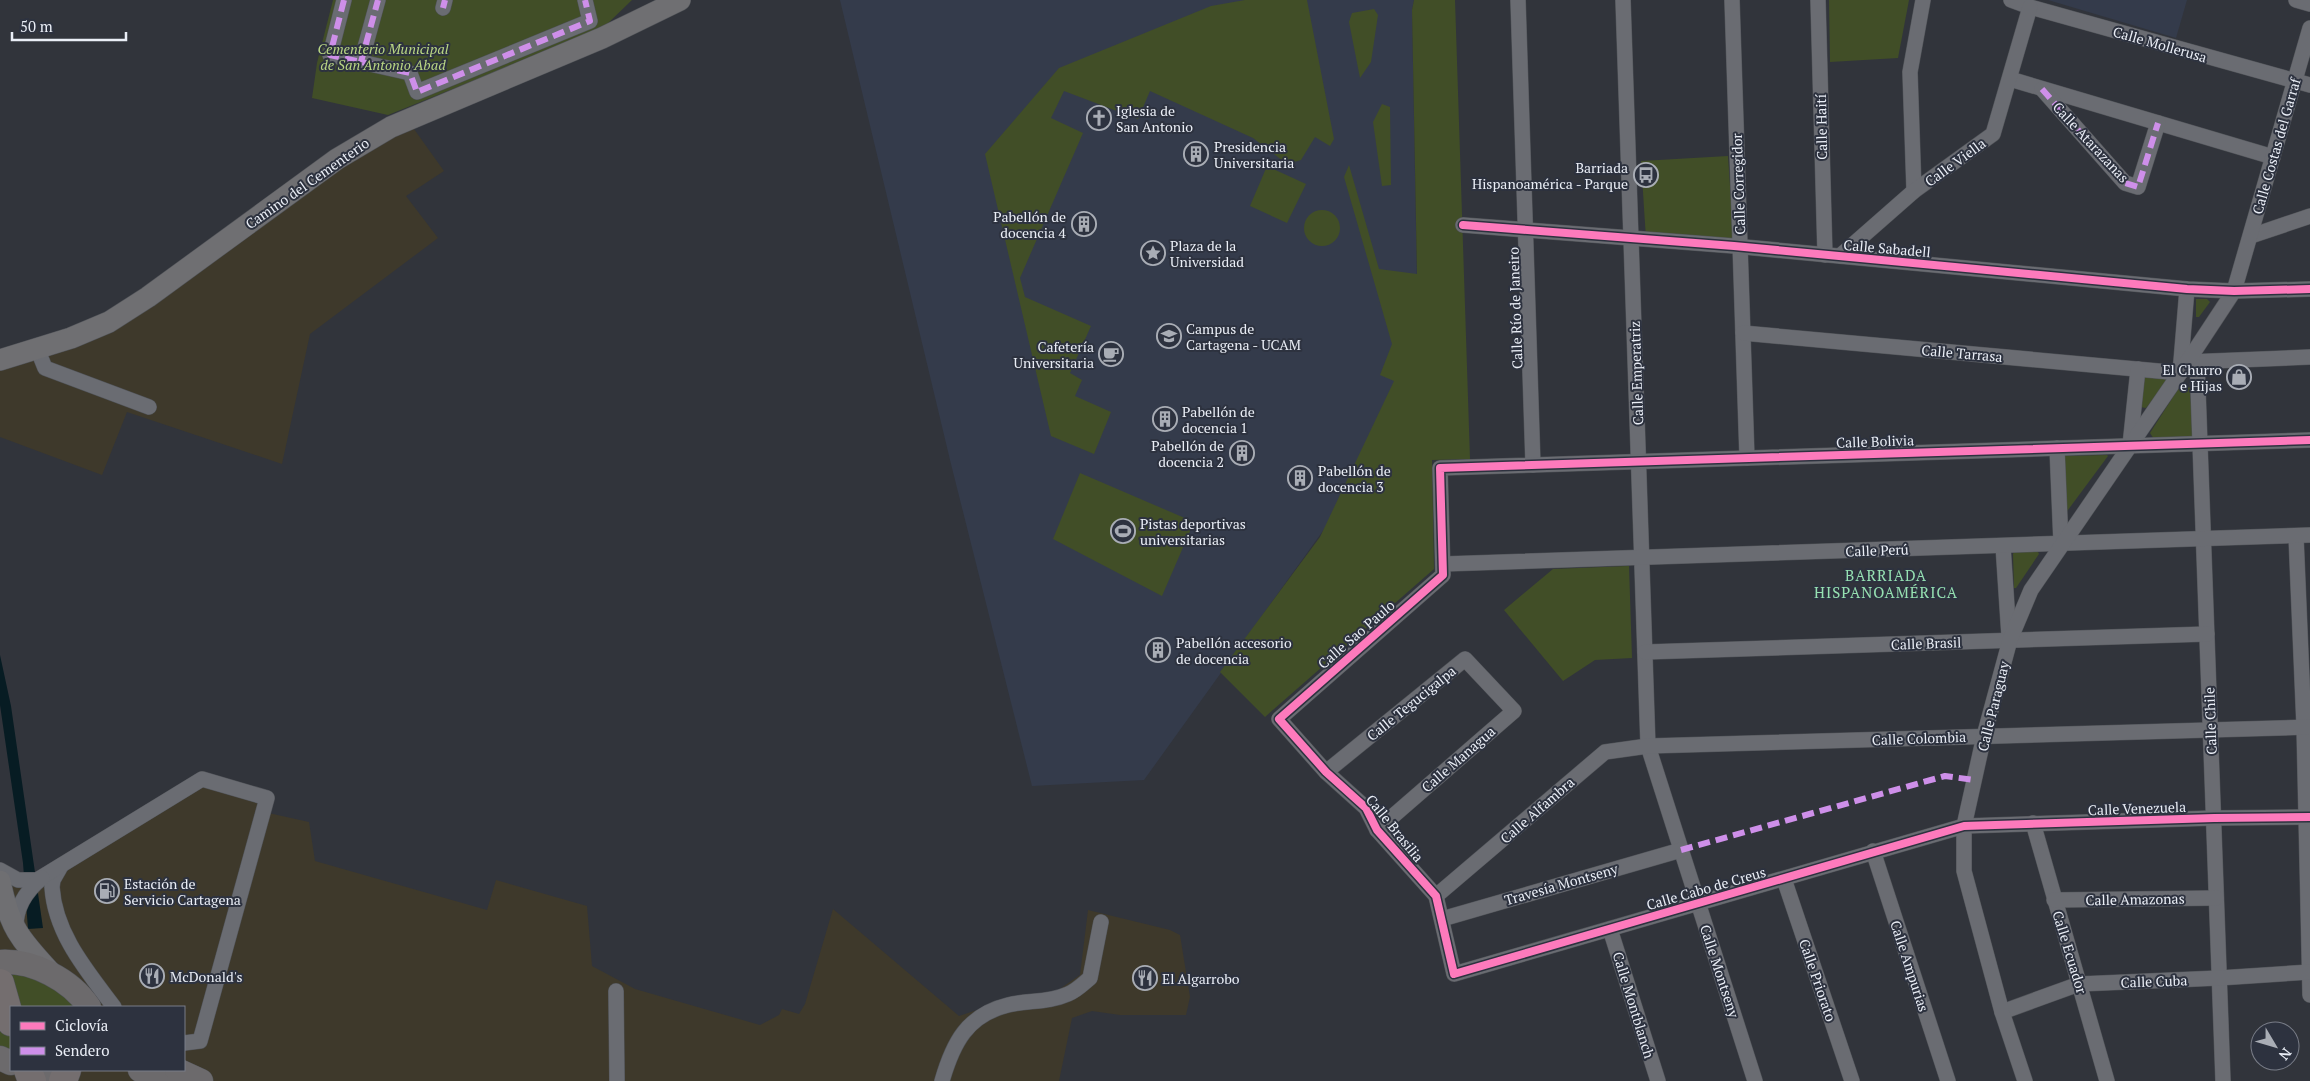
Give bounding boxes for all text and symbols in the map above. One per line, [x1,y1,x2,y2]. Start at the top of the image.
scale bar [12,10,126,42]
text: 50 m [20,16,53,36]
street label: Calle Mollerusa [2111,22,2209,66]
park label: Cementerio Municipal de San Antonio Abad [317,39,449,74]
street label: Calle Costas del Garraf [2247,74,2305,216]
street label: Calle Haití [1811,93,1831,160]
street label: Calle Atarazanas [2049,98,2133,186]
place label: Iglesia de San Antonio [1116,101,1193,136]
church icon: Iglesia de San Antonio [1086,105,1112,131]
street label: Calle Corregidor [1727,132,1749,235]
street label: Camino del Cementerio [241,133,373,233]
street label: Calle Viella [1921,133,1989,191]
place label: Presidencia Universitaria [1214,137,1294,172]
building icon: Presidencia Universitaria [1183,141,1209,167]
place label: Barriada Hispanoamérica - Parque [1472,158,1628,193]
bus stop icon: Barriada Hispanoamérica - Parque [1633,162,1659,188]
place label: Pabellón de docencia 4 [993,207,1067,242]
building icon: Pabellón de docencia 4 [1071,211,1097,237]
street label: Calle Sabadell [1843,235,1931,261]
place label: Plaza de la Universidad [1170,236,1244,271]
place icon: Plaza de la Universidad [1140,240,1166,266]
street label: Calle Río de Janeiro [1503,246,1527,369]
place label: Campus de Cartagena - UCAM [1186,319,1301,354]
street label: Calle Emperatriz [1625,320,1647,425]
school or university icon: Campus de Cartagena - UCAM [1156,323,1182,349]
place label: Cafetería Universitaria [1014,337,1094,372]
street label: Calle Tarrasa [1921,340,2003,366]
cafe icon: Cafetería Universitaria [1098,341,1124,367]
place label: El Churro e Hijas [2162,360,2222,395]
shop icon: El Churro e Hijas [2226,364,2252,390]
place label: Pabellón de docencia 1 [1182,402,1255,437]
building icon: Pabellón de docencia 1 [1152,406,1178,432]
street label: Calle Bolivia [1836,430,1914,452]
place label: Pabellón de docencia 2 [1151,436,1224,471]
building icon: Pabellón de docencia 2 [1229,440,1255,466]
place label: Pabellón de docencia 3 [1318,461,1391,496]
building icon: Pabellón de docencia 3 [1287,465,1313,491]
place label: Pistas deportivas universitarias [1140,514,1246,549]
sports icon: Pistas deportivas universitarias [1110,518,1136,544]
street label: Calle Perú [1845,539,1909,561]
district label: BARRIADA HISPANOAMÉRICA [1814,565,1958,602]
street label: Calle Sao Paulo [1314,595,1399,673]
street label: Calle Brasil [1890,632,1962,654]
place label: Pabellón accesorio de docencia [1176,633,1292,668]
building icon: Pabellón accesorio de docencia [1145,637,1171,663]
street label: Calle Paraguay [1973,658,2014,753]
street label: Calle Tegucigalpa [1362,661,1460,745]
street label: Calle Chile [2199,687,2221,755]
street label: Calle Managua [1417,722,1499,796]
street label: Calle Colombia [1872,727,1966,749]
street label: Calle Alfambra [1496,772,1578,848]
street label: Calle Brasilia [1362,790,1428,866]
street label: Calle Venezuela [2088,797,2186,819]
street label: Travesía Montseny [1502,858,1621,909]
street label: Calle Cabo de Creus [1644,862,1768,914]
place label: Estación de Servicio Cartagena [124,874,241,909]
fuel station icon: Estación de Servicio Cartagena [94,878,120,904]
street label: Calle Amazonas [2085,889,2185,909]
street label: Calle Ecuador [2048,908,2092,996]
street label: Calle Ampurias [1886,918,1934,1014]
street label: Calle Montseny [1696,922,1744,1021]
street label: Calle Priorato [1795,936,1841,1024]
street label: Calle Montblanch [1609,949,1659,1061]
restaurant icon: McDonald's [139,963,165,989]
restaurant icon: El Algarrobo [1132,965,1158,991]
place label: McDonald's [170,967,242,986]
place label: El Algarrobo [1162,969,1240,988]
street label: Calle Cuba [2120,970,2188,992]
legend [10,1006,185,1071]
text: Ciclovía [55,1015,109,1035]
north arrow [2250,1021,2300,1071]
text: Sendero [55,1040,109,1060]
text: N [2275,1044,2296,1065]

